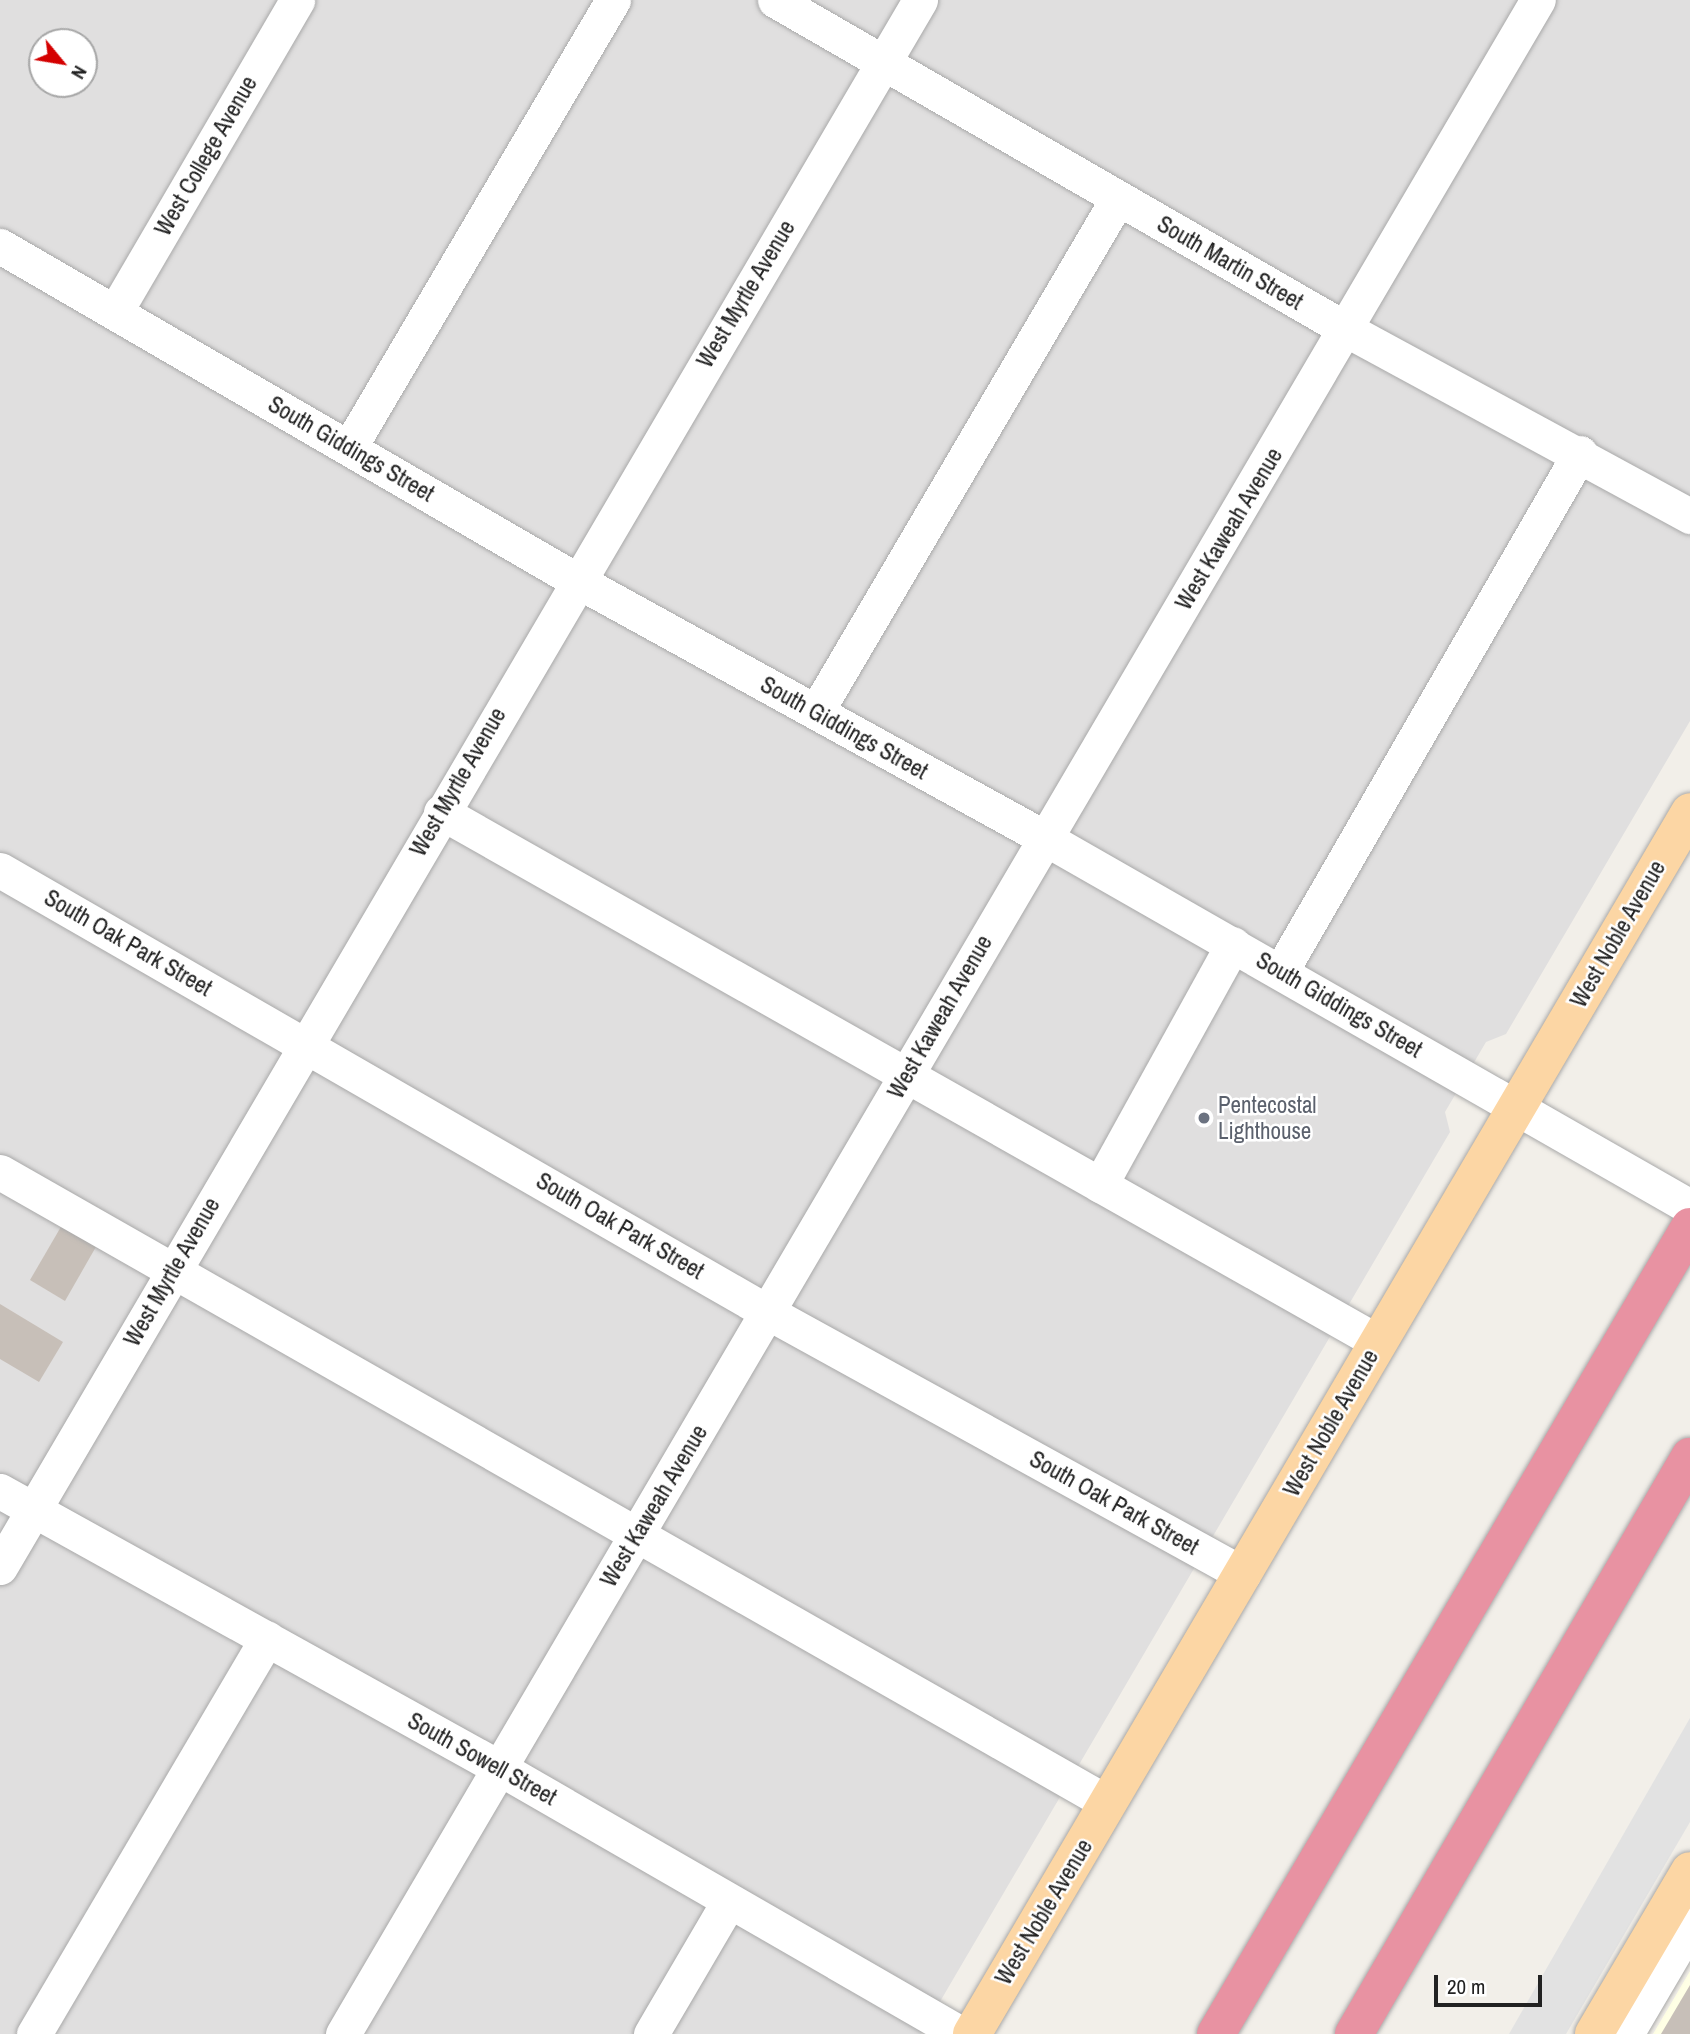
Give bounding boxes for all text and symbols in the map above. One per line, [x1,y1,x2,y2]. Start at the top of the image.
north arrow [28,28,98,98]
text: N [65,61,94,84]
street label: West College Avenue [149,71,263,241]
street label: South Martin Street [1152,210,1308,316]
street label: West Myrtle Avenue [691,215,801,373]
street label: South Giddings Street [263,390,439,508]
street label: West Kaweah Avenue [1170,443,1288,615]
street label: South Giddings Street [756,671,932,785]
street label: West Myrtle Avenue [404,702,512,862]
street label: West Noble Avenue [1565,855,1671,1013]
street label: South Oak Park Street [39,884,217,1002]
street label: West Kaweah Avenue [882,930,998,1104]
street label: South Giddings Street [1251,946,1427,1064]
place label: Pentecostal Lighthouse [1218,1091,1317,1145]
marker: Pentecostal Lighthouse [1196,1110,1212,1126]
street label: South Oak Park Street [531,1167,709,1285]
street label: West Myrtle Avenue [118,1192,226,1352]
street label: West Noble Avenue [1278,1344,1384,1502]
street label: West Kaweah Avenue [595,1420,713,1592]
street label: South Oak Park Street [1025,1445,1203,1561]
street label: South Sowell Street [403,1707,561,1811]
street label: West Noble Avenue [989,1834,1099,1990]
scale bar [1438,1960,1546,2004]
text: 20 m [1447,1972,1485,2001]

